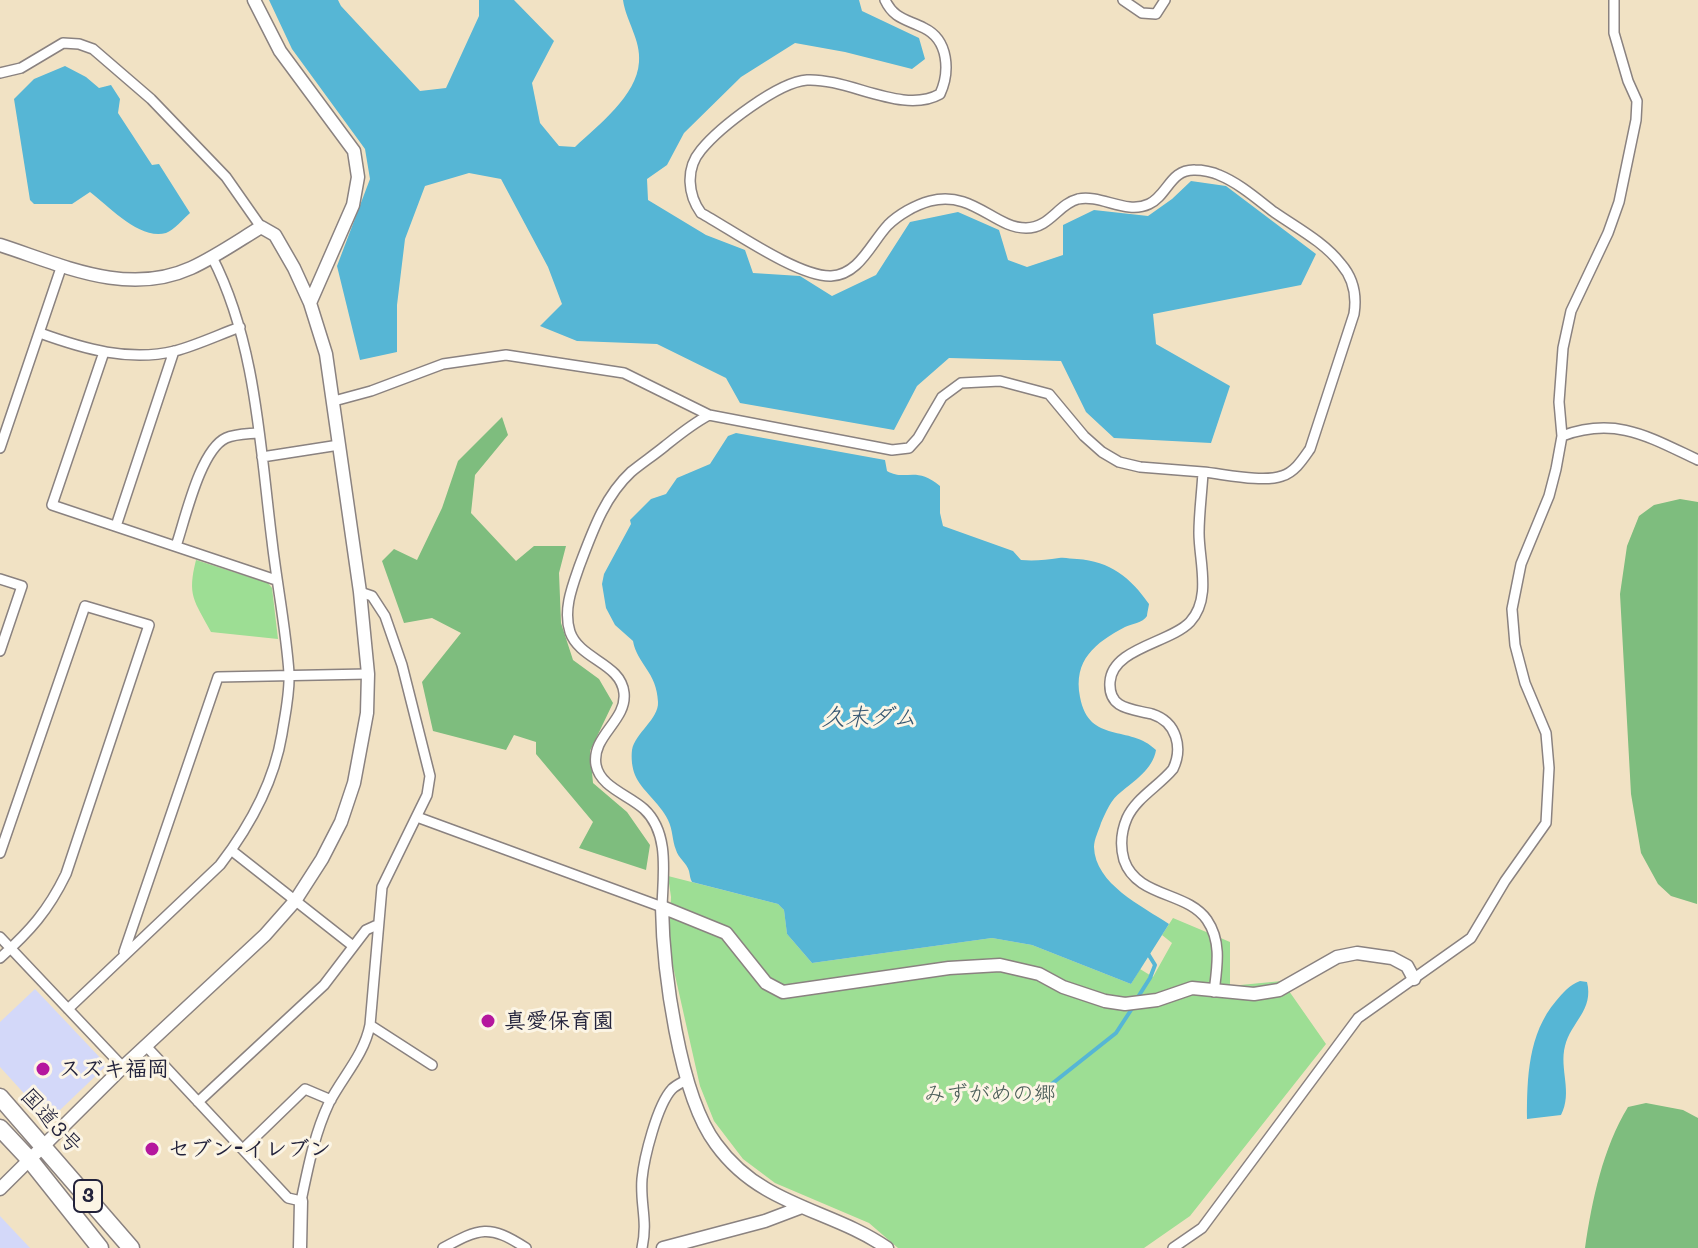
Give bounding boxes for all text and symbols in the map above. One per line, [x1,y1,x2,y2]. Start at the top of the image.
water label: 久末ダム [821,704,917,732]
place label: 真愛保育園 [504,1008,614,1034]
marker: 真愛保育園 [479,1012,497,1030]
place label: スズキ福岡 [59,1056,169,1082]
marker: スズキ福岡 [34,1060,52,1078]
park label: みずがめの郷 [924,1081,1056,1107]
street label: 国道3号 [15,1083,87,1159]
place label: セブン-イレブン [168,1136,331,1162]
marker: セブン-イレブン [143,1140,161,1158]
road number: 3 [74,1180,102,1212]

